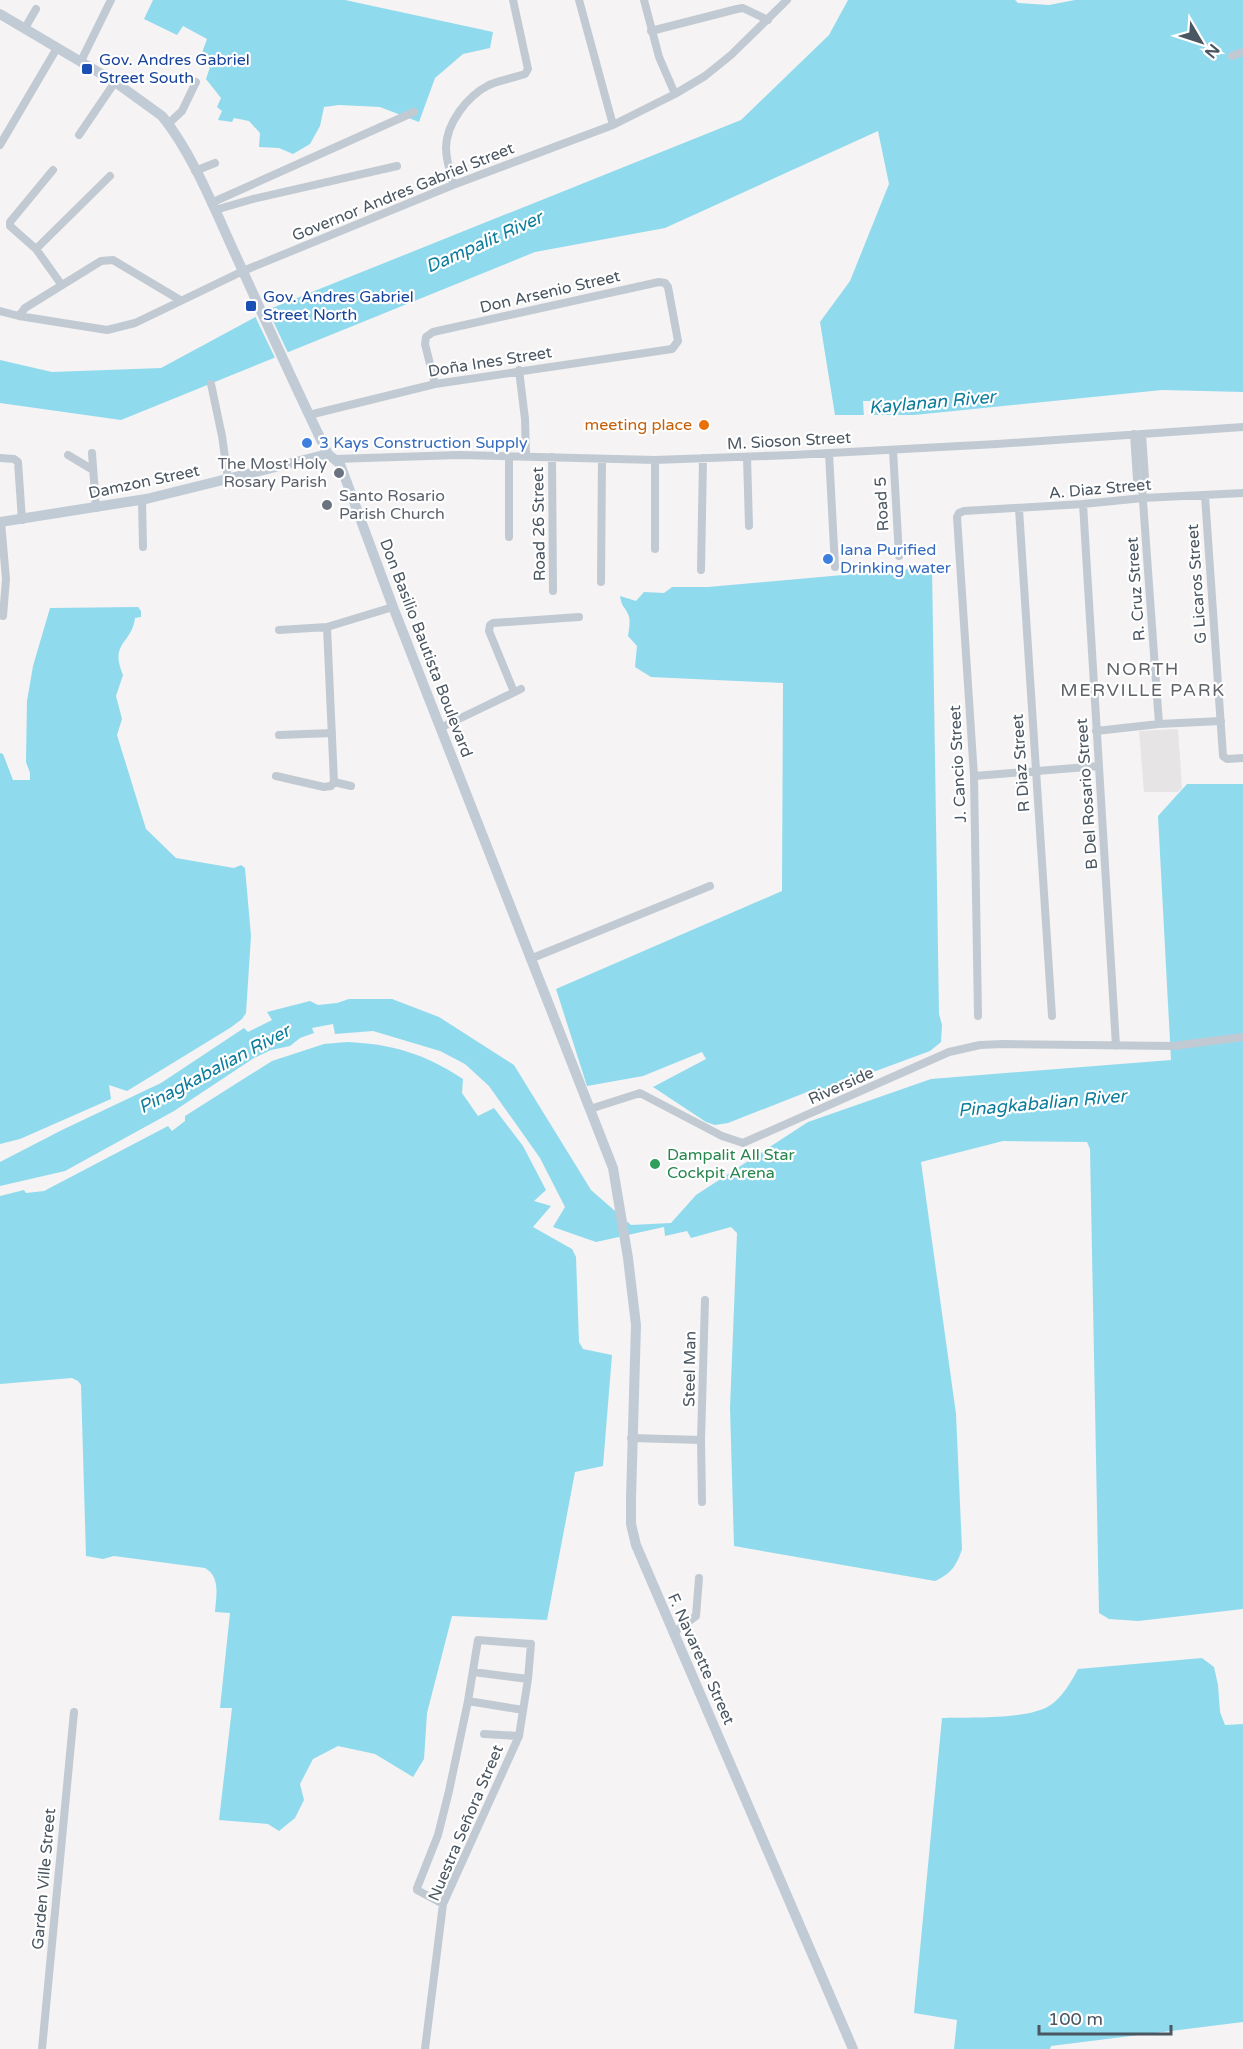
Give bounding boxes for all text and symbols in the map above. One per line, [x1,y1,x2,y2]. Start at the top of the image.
north arrow [1171,12,1231,72]
text: N [1200,40,1224,62]
place label: Gov. Andres Gabriel Street South [99,50,250,88]
marker: Gov. Andres Gabriel Street South [80,62,94,76]
street label: Governor Andres Gabriel Street [289,138,517,246]
water label: Dampalit River [422,206,548,278]
street label: Don Arsenio Street [478,266,622,318]
place label: Gov. Andres Gabriel Street North [263,287,414,325]
marker: Gov. Andres Gabriel Street North [244,299,258,313]
street label: Doña Ines Street [427,342,553,382]
water label: Kaylanan River [868,385,998,418]
place label: meeting place [585,415,692,435]
marker: meeting place [697,418,711,432]
street label: M. Sioson Street [726,428,852,454]
place label: 3 Kays Construction Supply [319,433,528,453]
marker: 3 Kays Construction Supply [300,436,314,450]
place label: The Most Holy Rosary Parish [217,454,327,492]
street label: Damzon Street [87,460,201,504]
marker: The Most Holy Rosary Parish [332,466,346,480]
street label: Road 26 Street [528,467,550,581]
street label: A. Diaz Street [1048,475,1152,503]
street label: Road 5 [871,476,893,532]
place label: Santo Rosario Parish Church [339,486,445,524]
marker: Santo Rosario Parish Church [320,498,334,512]
street label: G Licaros Street [1183,523,1211,645]
street label: Don Basilio Bautista Boulevard [375,536,477,760]
street label: R. Cruz Street [1122,536,1150,642]
place label: Iana Purified Drinking water [840,540,952,578]
marker: Iana Purified Drinking water [821,552,835,566]
district label: NORTH MERVILLE PARK [1060,658,1226,701]
street label: J. Cancio Street [945,705,971,823]
street label: R Diaz Street [1008,713,1034,813]
street label: B Del Rosario Street [1072,718,1102,870]
water label: Pinagkabalian River [134,1019,295,1118]
street label: Riverside [805,1063,877,1109]
water label: Pinagkabalian River [957,1085,1129,1121]
place label: Dampalit All Star Cockpit Arena [667,1145,795,1183]
marker: Dampalit All Star Cockpit Arena [648,1157,662,1171]
street label: Steel Man [679,1331,701,1407]
street label: F. Navarette Street [663,1590,739,1728]
street label: Nuestra Señora Street [424,1742,508,1904]
street label: Garden Ville Street [28,1807,60,1951]
scale bar [1039,1998,1171,2036]
text: 100 m [1048,2008,1103,2030]

